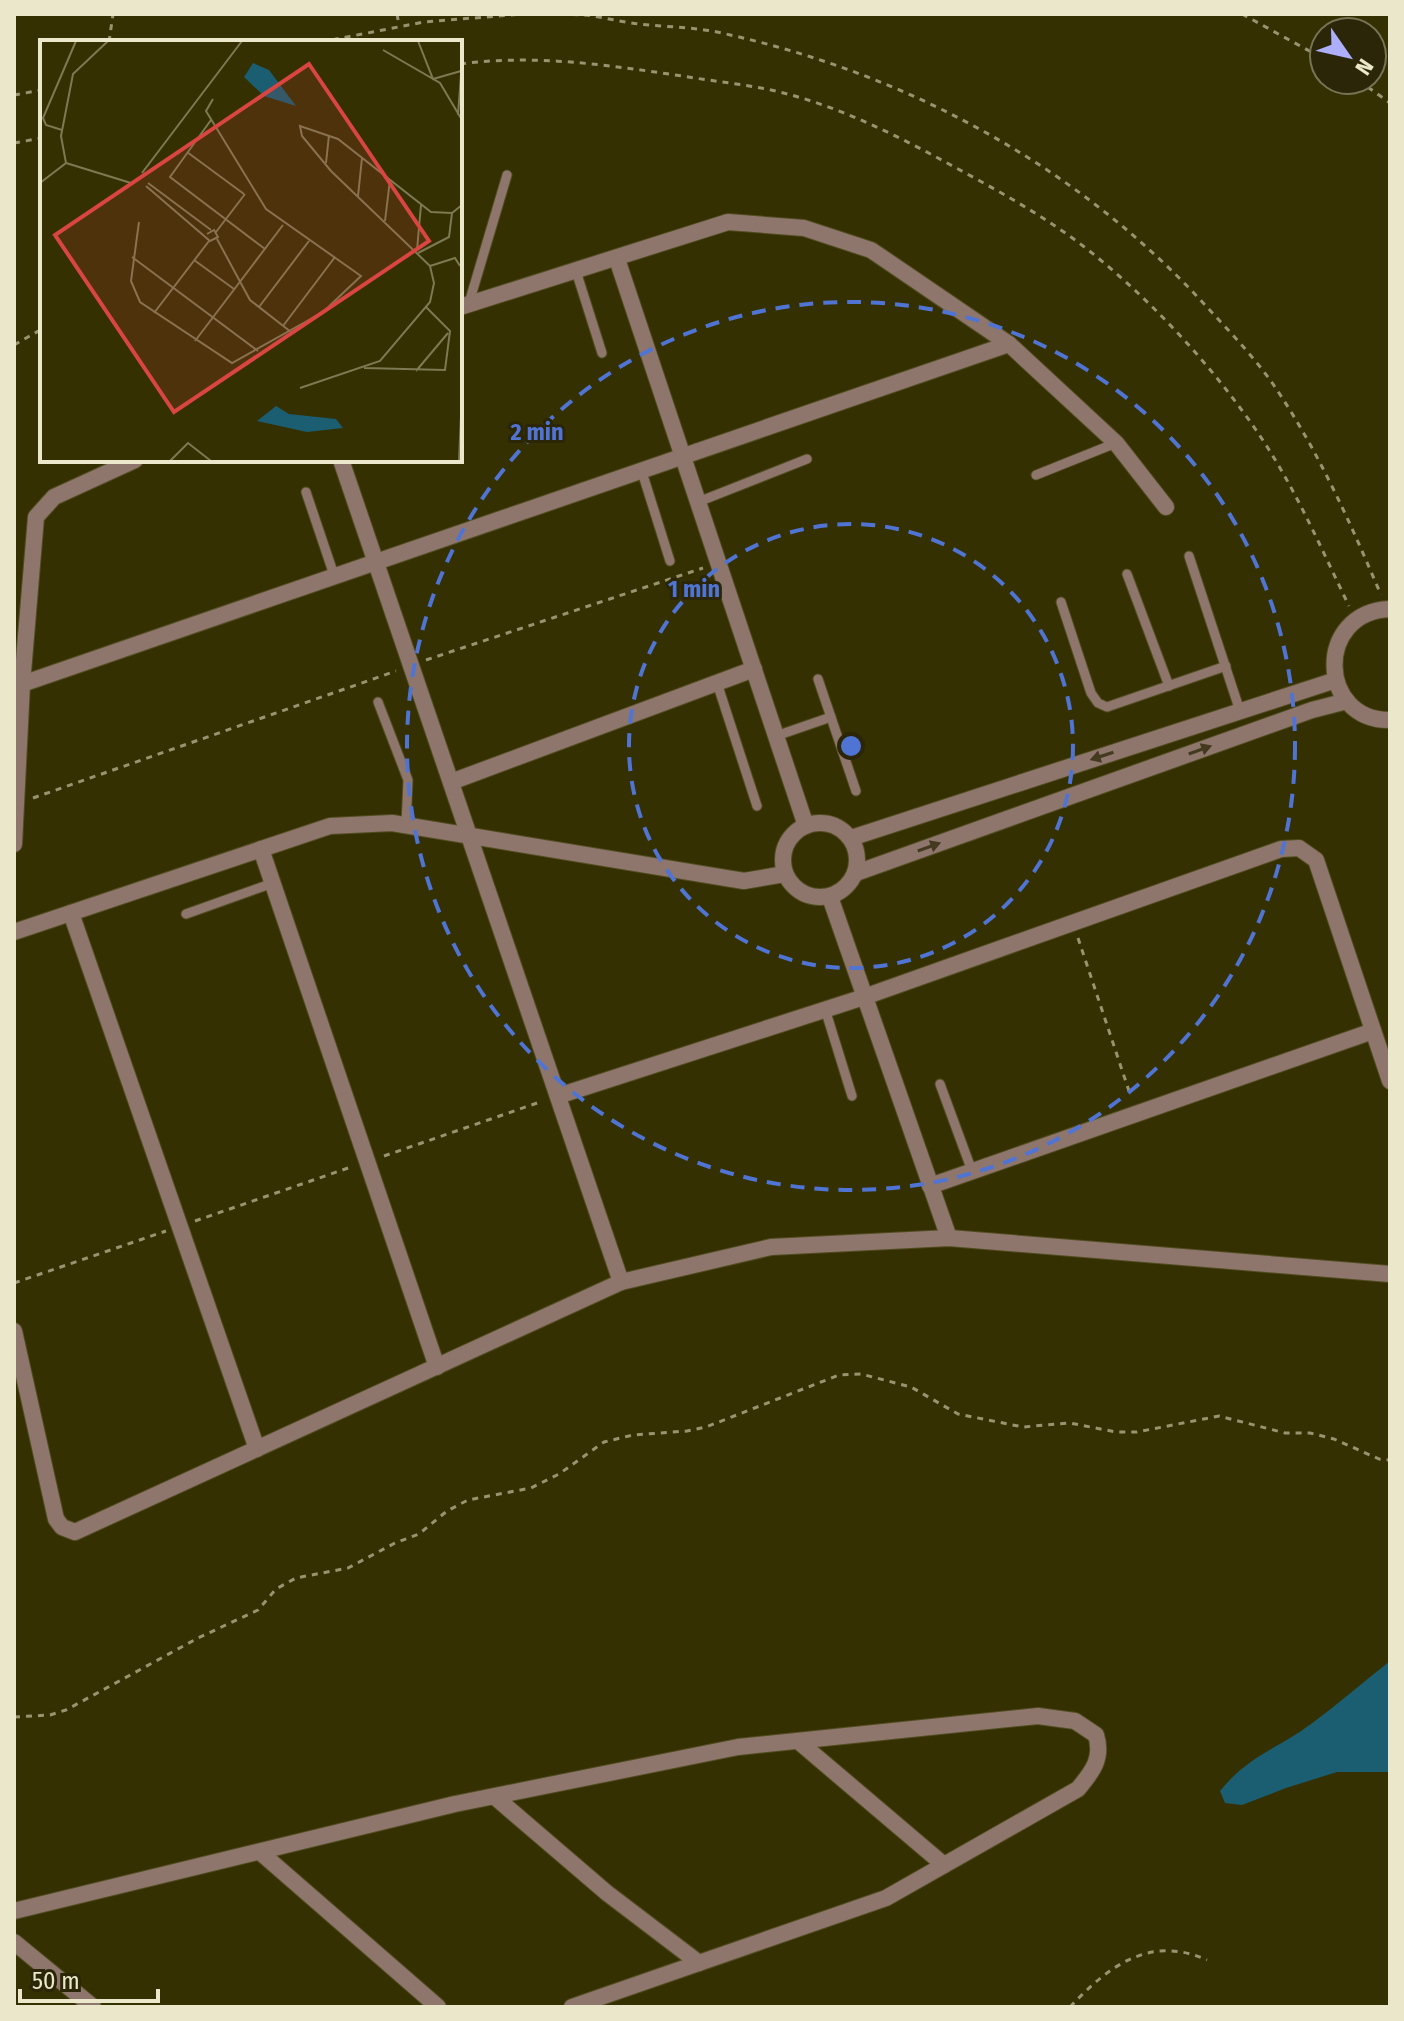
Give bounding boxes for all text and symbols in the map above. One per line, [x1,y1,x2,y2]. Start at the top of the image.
north arrow [1308,16,1388,96]
inset map [40,40,462,462]
text: N [1349,54,1379,80]
text: 2 min [509,418,564,446]
text: 1 min [668,575,720,603]
centre of rings [837,732,865,760]
one-way arrow [1189,743,1213,756]
one-way arrow [1089,751,1113,763]
one-way arrow [917,840,941,852]
scale bar [20,1953,158,2003]
text: 50 m [32,1967,80,1995]

